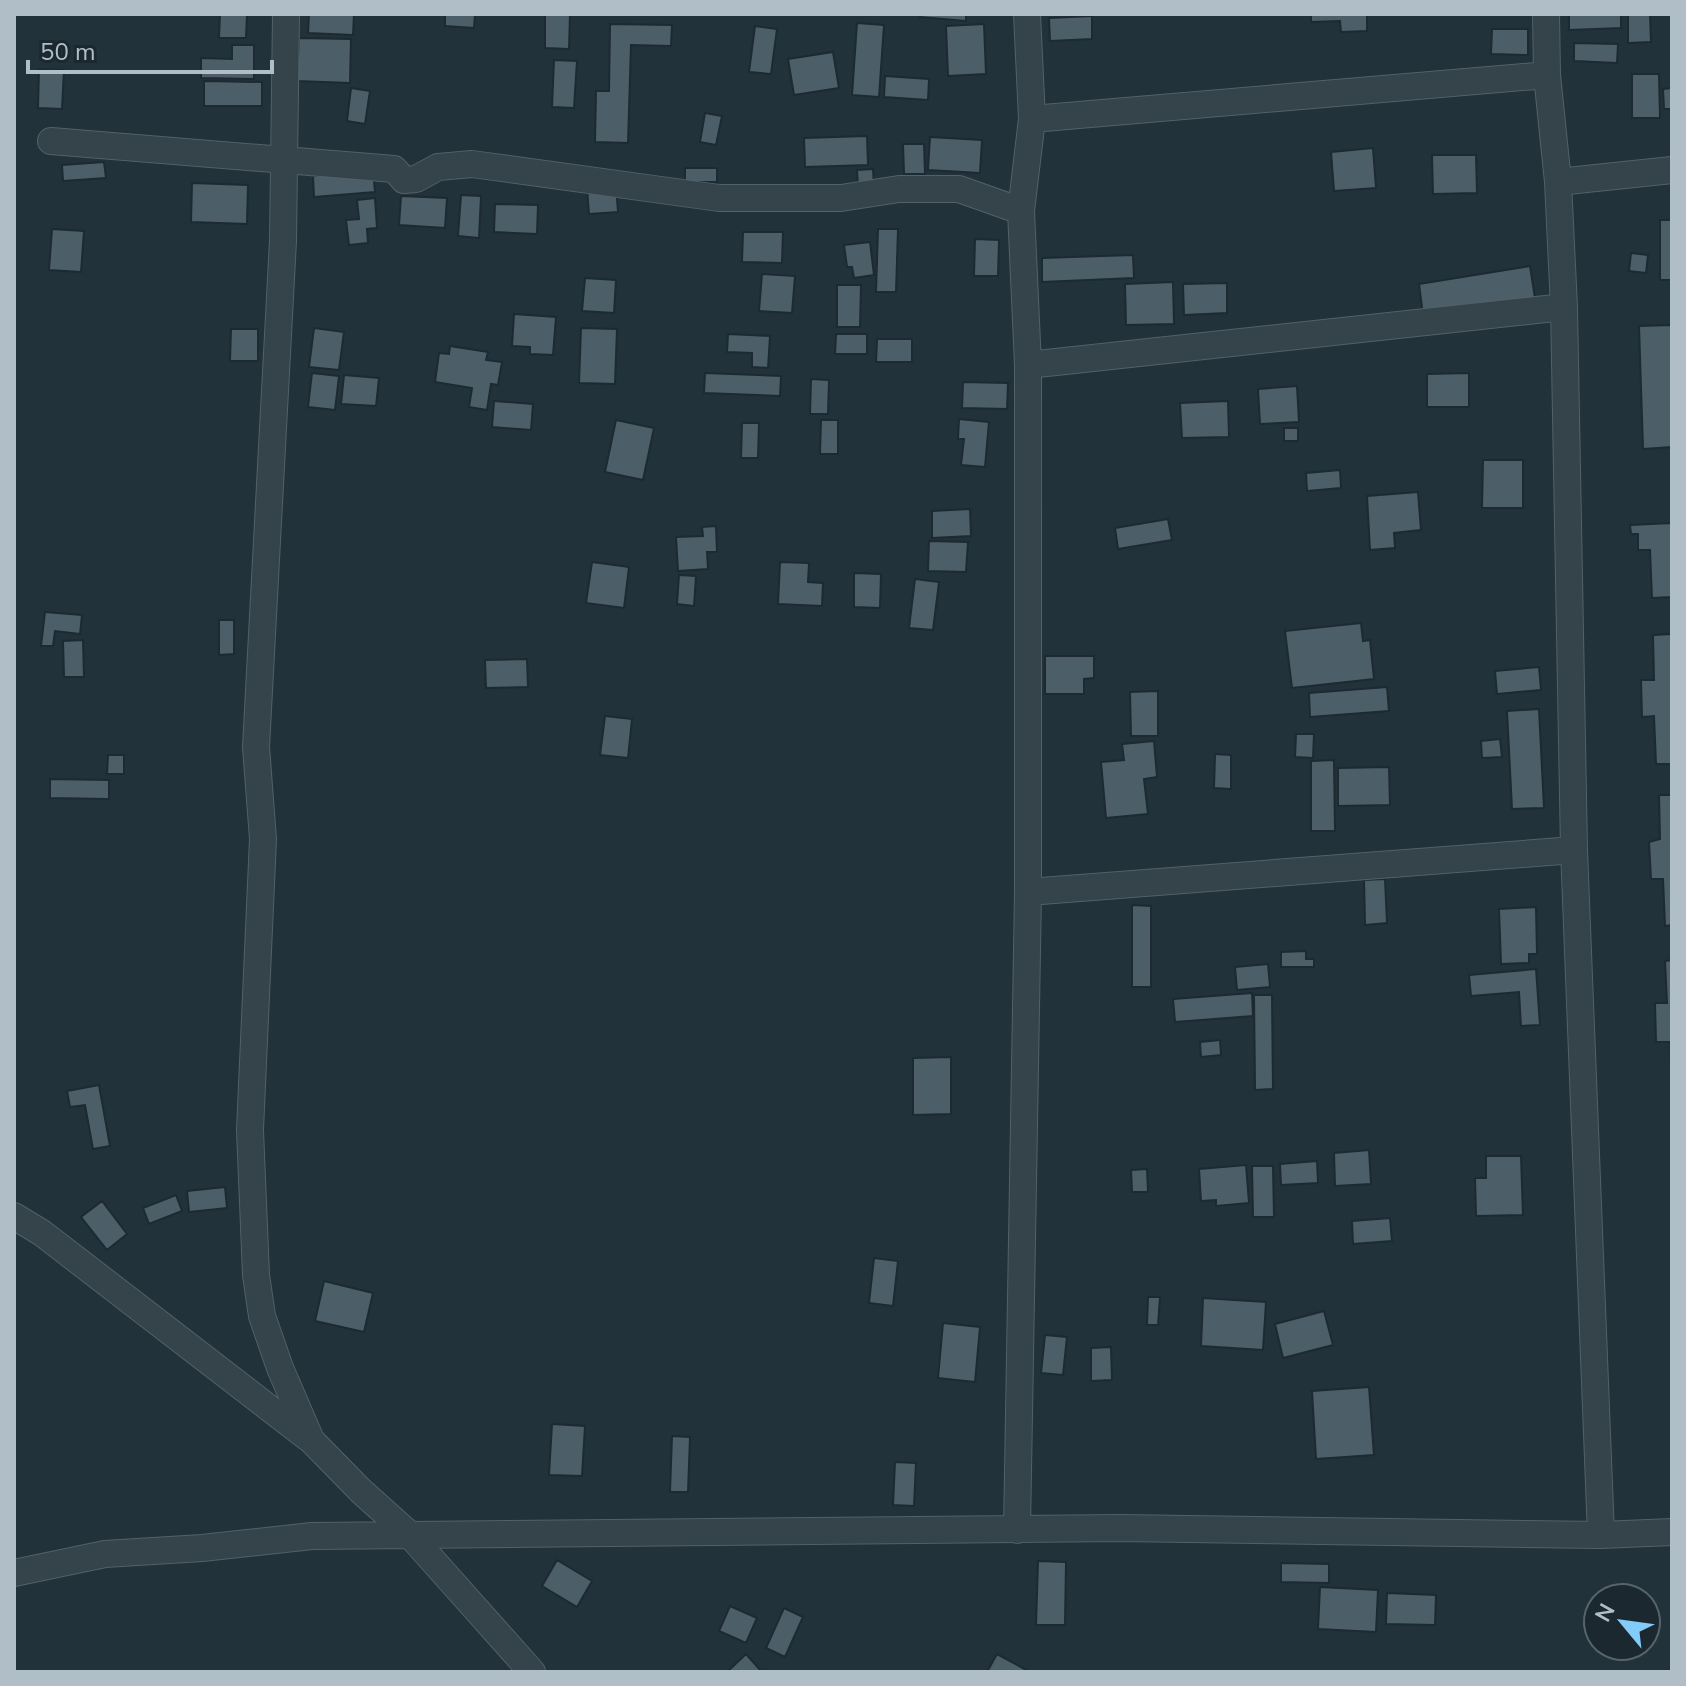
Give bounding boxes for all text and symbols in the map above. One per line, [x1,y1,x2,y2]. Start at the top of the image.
scale bar [28,24,272,74]
text: 50 m [40,36,96,68]
north arrow [1582,1582,1662,1662]
text: N [1588,1598,1622,1627]

